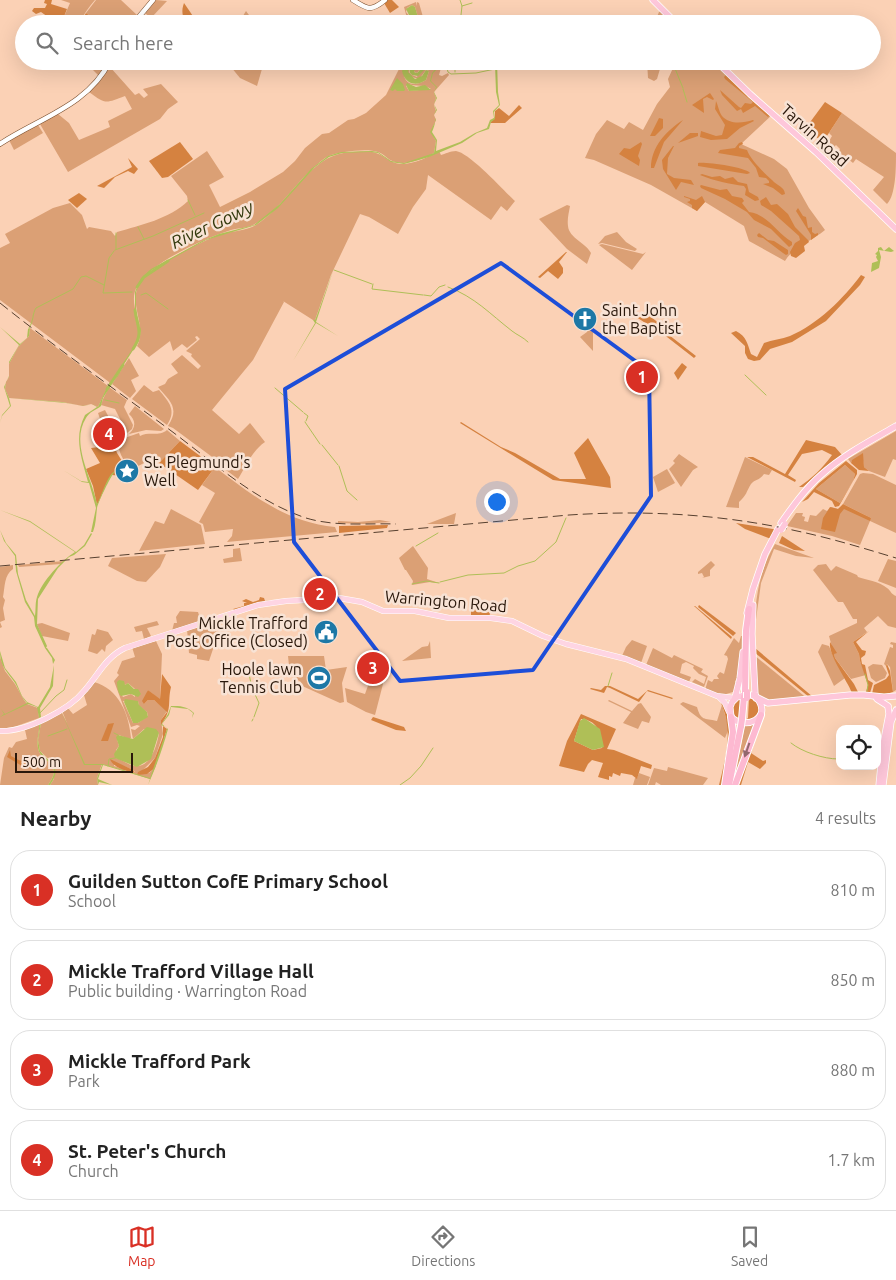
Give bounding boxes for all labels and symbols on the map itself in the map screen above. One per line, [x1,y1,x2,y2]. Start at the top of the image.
street label: Tarvin Road [778,100,852,170]
water label: River Gowy [167,196,256,252]
place label: Saint John the Baptist [602,301,682,337]
church icon: Saint John the Baptist [572,306,598,332]
pin: 1 [626,358,658,396]
pin: 4 [93,415,125,453]
place label: St. Plegmund's Well [144,453,251,489]
place icon: St. Plegmund's Well [114,458,140,484]
your location [484,489,510,515]
pin: 2 [304,575,336,613]
street label: Warrington Road [384,587,508,615]
place label: Mickle Trafford Post Office (Closed) [166,614,308,651]
public building icon: Mickle Trafford Post Office (Closed) [313,619,339,645]
pin: 3 [357,649,389,687]
place label: Hoole lawn Tennis Club [220,660,302,696]
sports icon: Hoole lawn Tennis Club [306,665,332,691]
one-way arrow [743,743,751,758]
scale bar [15,750,132,773]

